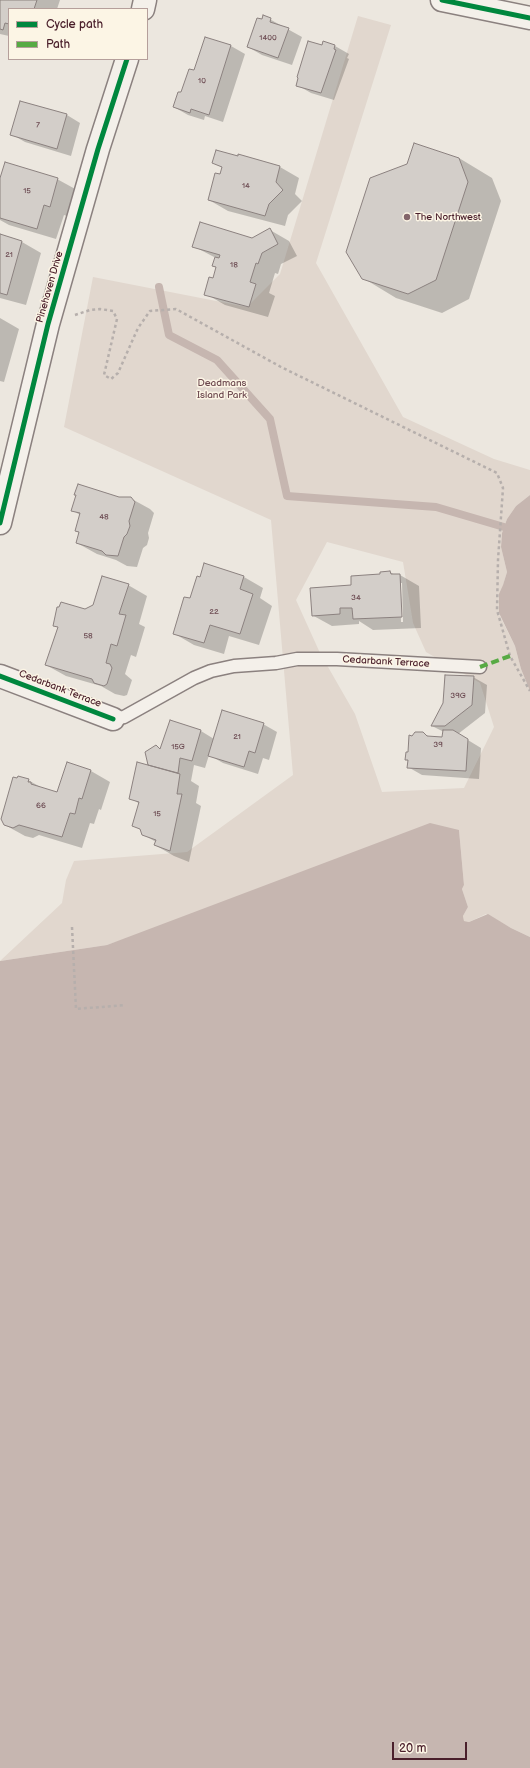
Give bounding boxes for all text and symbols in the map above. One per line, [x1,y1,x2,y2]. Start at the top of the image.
legend [8,8,148,60]
text: Cycle path [46,17,103,32]
house number: 1400 [259,33,277,43]
text: Path [46,37,70,52]
house number: 10 [198,76,206,86]
house number: 7 [36,120,40,130]
house number: 14 [242,181,250,191]
house number: 15 [23,186,31,196]
place label: The Northwest [415,211,481,223]
marker: The Northwest [402,212,412,222]
house number: 21 [5,250,13,260]
street label: Pinehaven Drive [34,250,66,324]
house number: 18 [230,260,238,270]
park label: Deadmans Island Park [197,377,247,400]
house number: 48 [99,512,109,522]
house number: 34 [351,593,361,603]
house number: 22 [209,607,219,617]
house number: 58 [83,631,93,641]
street label: Cedarbank Terrace [342,654,430,670]
street label: Cedarbank Terrace [17,668,103,710]
house number: 39G [450,691,466,701]
house number: 21 [233,732,241,742]
house number: 39 [433,740,443,750]
house number: 15G [171,742,185,752]
house number: 66 [36,801,46,811]
house number: 15 [153,809,161,819]
scale bar [394,1734,469,1760]
text: 20 m [399,1741,426,1756]

